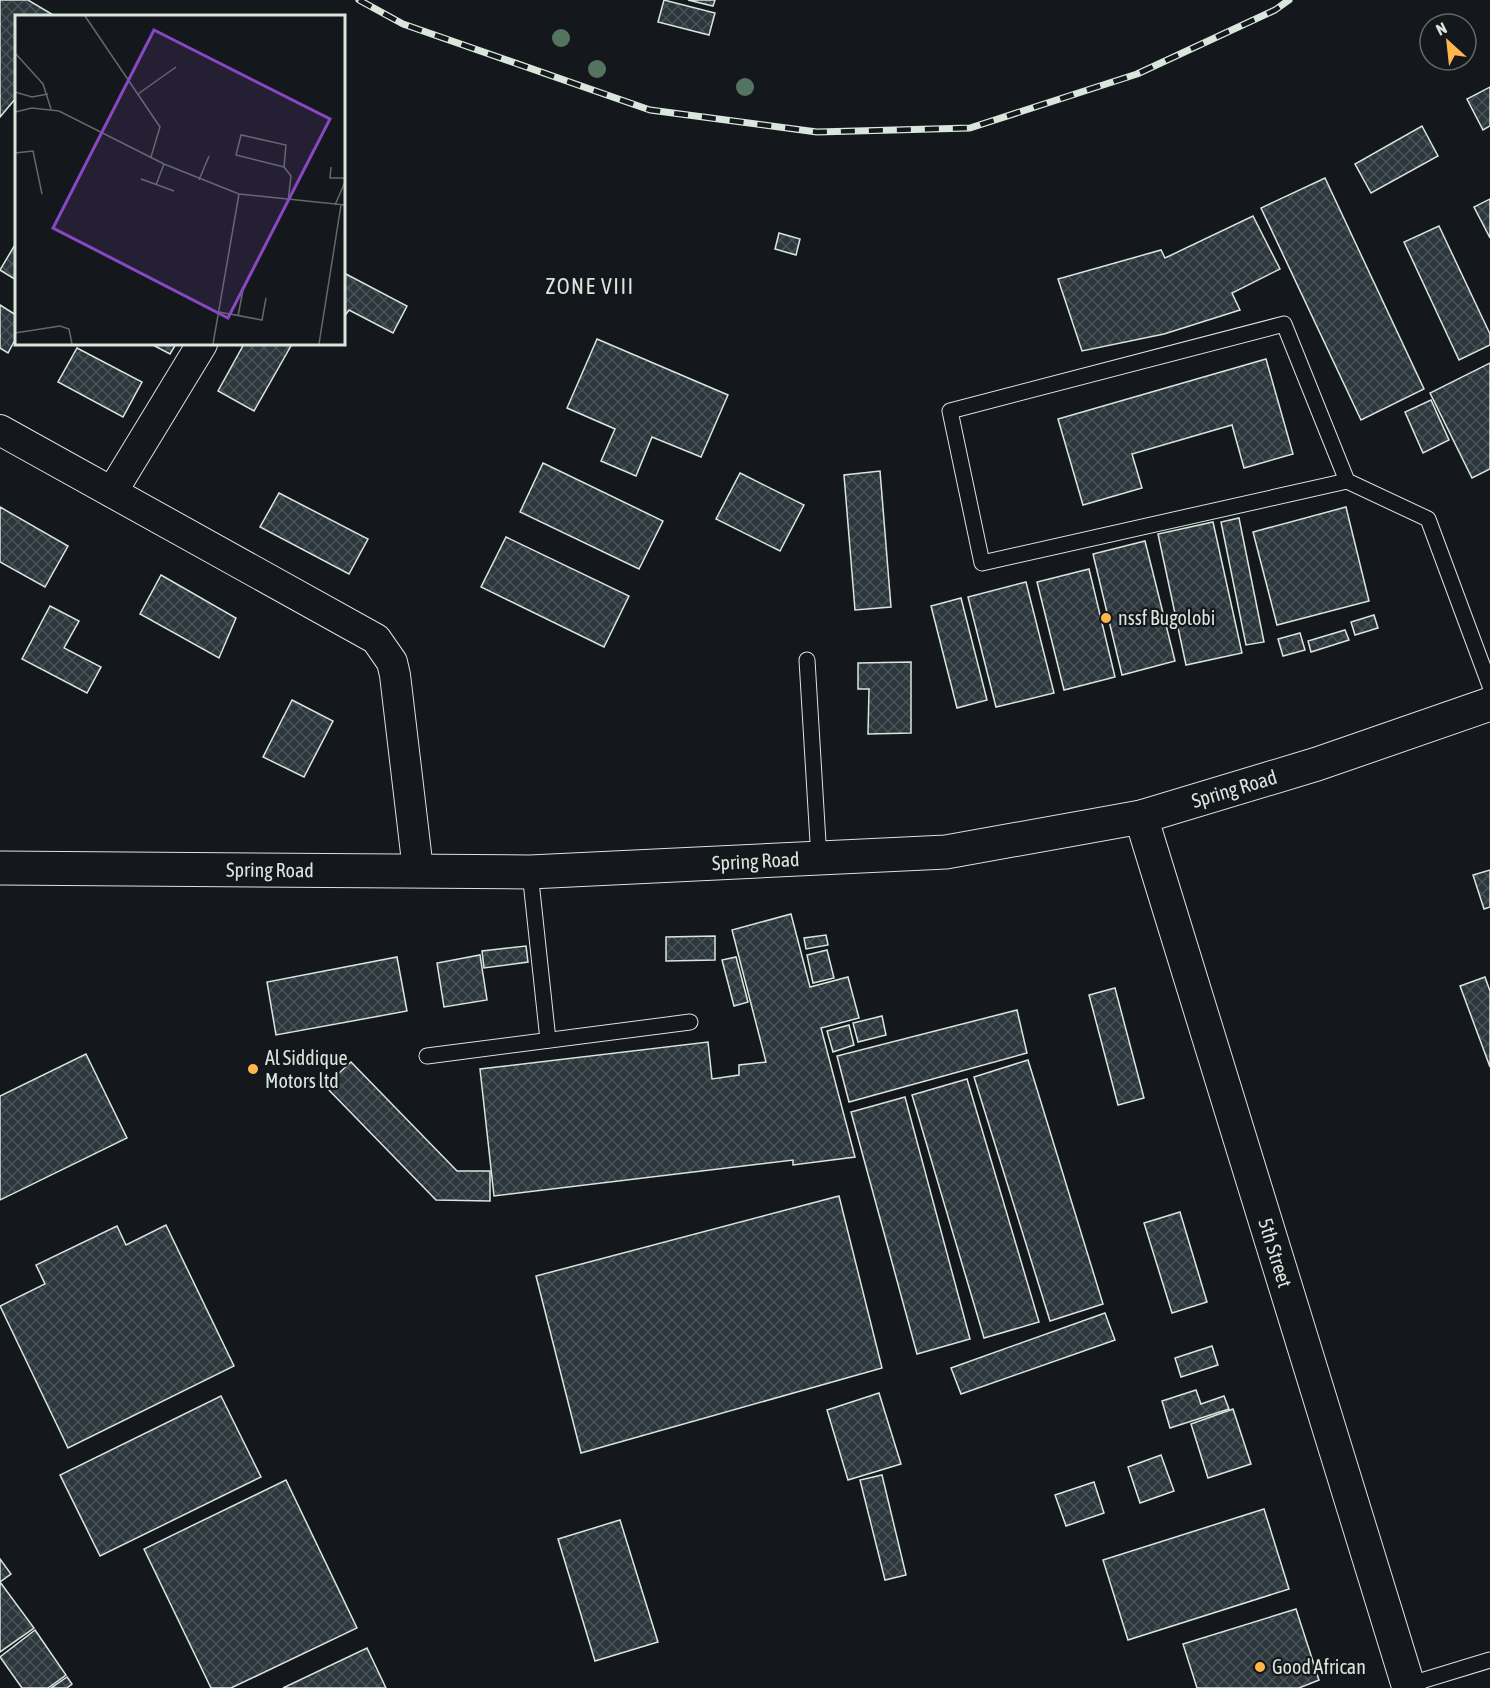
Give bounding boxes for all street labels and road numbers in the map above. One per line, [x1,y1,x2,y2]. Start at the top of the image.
street label: Spring Road [1189,765,1279,812]
street label: Spring Road [711,847,800,874]
street label: Spring Road [226,858,314,881]
street label: 5th Street [1254,1215,1297,1290]

